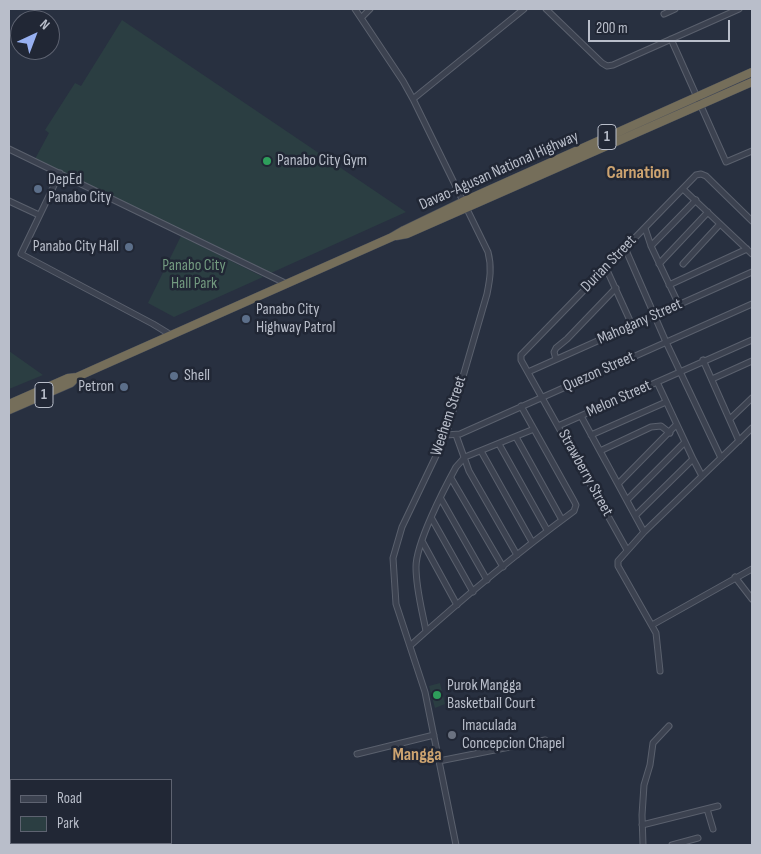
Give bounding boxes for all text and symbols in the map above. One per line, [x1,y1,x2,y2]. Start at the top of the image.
north arrow [10,10,60,60]
scale bar [591,10,734,42]
text: N [36,16,53,33]
text: 200 m [596,19,628,38]
road number: 1 [598,124,616,150]
street label: Davao-Agusan National Highway [416,127,582,215]
place label: Panabo City Gym [277,151,367,171]
marker: Panabo City Gym [261,155,273,167]
district label: Carnation [607,162,669,184]
place label: DepEd Panabo City [48,170,111,208]
marker: DepEd Panabo City [32,183,44,195]
street label: Durian Street [577,232,641,296]
place label: Panabo City Hall [33,237,119,257]
marker: Panabo City Hall [123,241,135,253]
park label: Panabo City Hall Park [162,256,226,294]
street label: Mahogany Street [595,295,685,349]
place label: Panabo City Highway Patrol [256,300,335,338]
marker: Panabo City Highway Patrol [240,313,252,325]
street label: Quezon Street [560,348,638,396]
place label: Shell [184,366,210,386]
marker: Shell [168,370,180,382]
street label: Weehem Street [427,374,471,458]
street label: Melon Street [584,376,654,422]
place label: Petron [78,377,114,397]
marker: Petron [118,381,130,393]
road number: 1 [35,382,53,408]
street label: Strawberry Street [553,426,617,520]
place label: Purok Mangga Basketball Court [447,676,535,714]
marker: Purok Mangga Basketball Court [431,689,443,701]
place label: Imaculada Concepcion Chapel [462,716,565,754]
marker: Imaculada Concepcion Chapel [446,729,458,741]
district label: Mangga [392,744,442,766]
legend [10,779,172,844]
text: Road [57,789,82,808]
text: Park [57,814,79,833]

